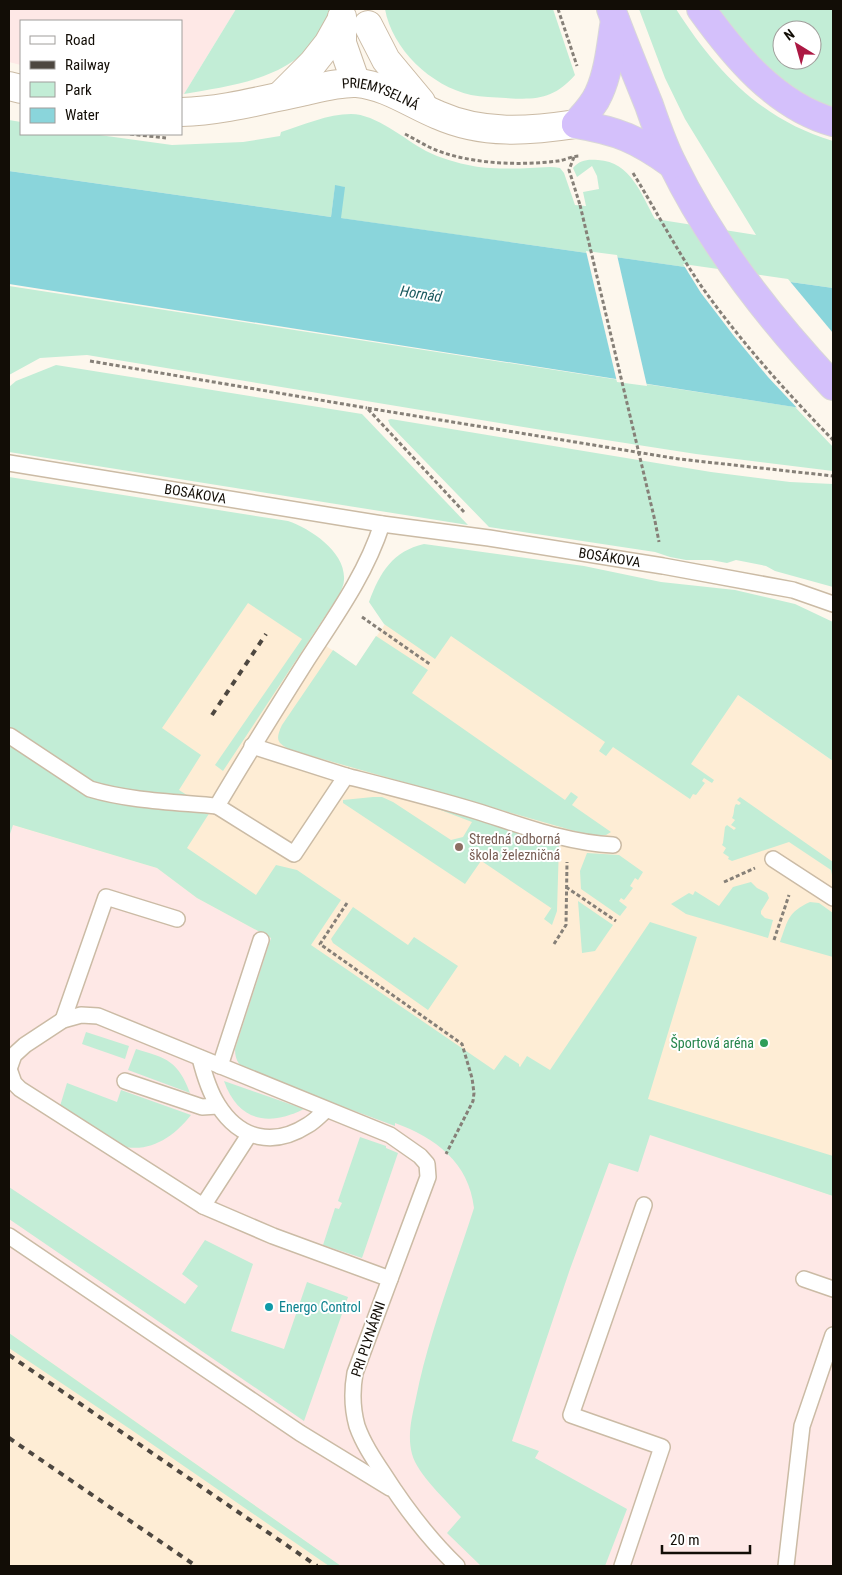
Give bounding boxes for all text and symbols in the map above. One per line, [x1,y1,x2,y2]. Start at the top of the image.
legend [20,20,182,135]
north arrow [772,20,822,70]
text: N [781,26,797,44]
text: Road [65,31,95,49]
text: Railway [65,56,110,74]
street label: PRIEMYSELNÁ [341,75,422,113]
text: Park [65,81,92,99]
text: Water [65,106,100,124]
water label: Hornád [399,282,444,306]
street label: BOSÁKOVA [163,481,228,506]
street label: BOSÁKOVA [577,545,642,570]
place label: Stredná odborná škola železničná [469,831,560,863]
marker: Stredná odborná škola železničná [453,841,465,853]
place label: Športová aréna [671,1034,754,1051]
marker: Športová aréna [758,1037,770,1049]
place label: Energo Control [279,1299,361,1315]
street label: PRI PLYNÁRNI [347,1299,388,1379]
marker: Energo Control [263,1301,275,1313]
scale bar [662,1522,750,1554]
text: 20 m [670,1531,700,1549]

